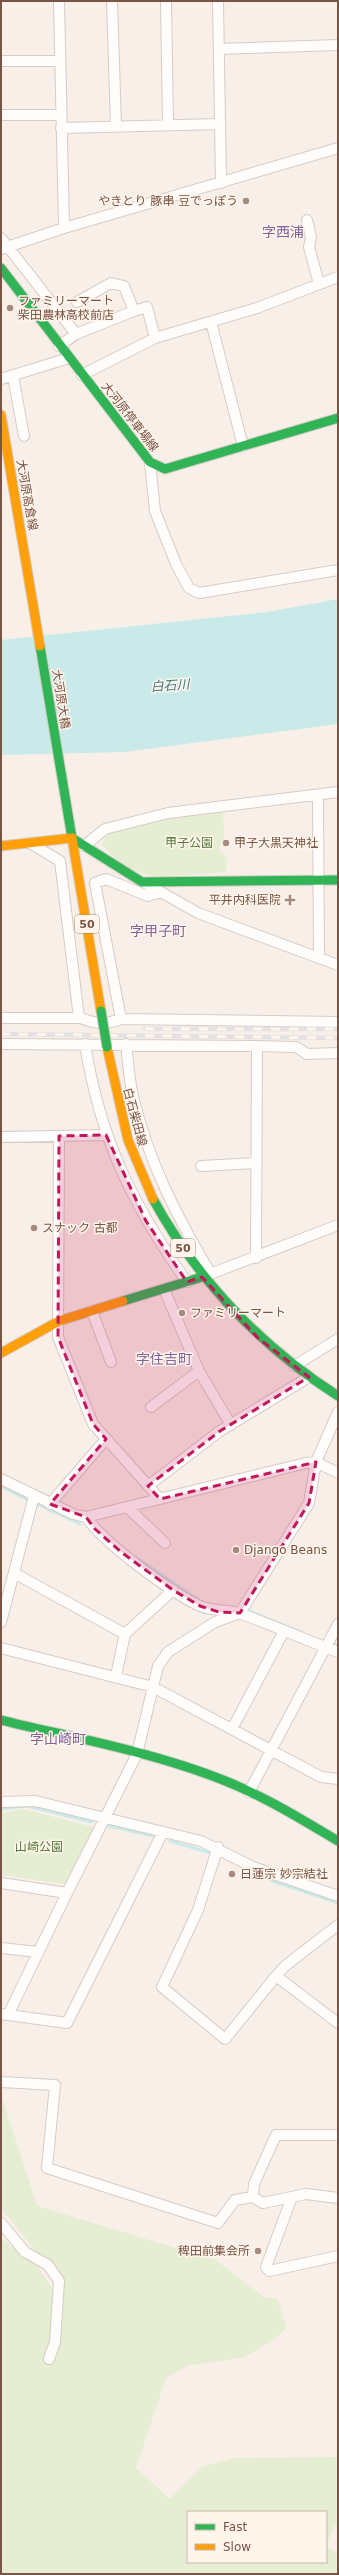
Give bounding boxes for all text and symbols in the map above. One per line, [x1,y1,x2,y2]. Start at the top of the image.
place label: やきとり 豚串 豆でっぽう [98,194,238,208]
marker: やきとり 豚串 豆でっぽう [241,196,251,206]
district label: 字西浦 [262,224,304,240]
place label: ファミリーマート 柴田農林高校前店 [18,294,114,322]
marker: ファミリーマート 柴田農林高校前店 [5,303,15,313]
street label: 大河原停車場線 [99,380,161,454]
street label: 大河原高倉線 [14,458,40,532]
street label: 大河原大橋 [49,668,73,730]
water label: 白石川 [150,677,192,694]
park label: 甲子公園 [165,836,213,850]
place label: 甲子大黒天神社 [234,836,318,850]
marker: 甲子大黒天神社 [221,838,231,848]
place label: 平井内科医院 [209,893,281,907]
marker: 平井内科医院 [284,894,296,906]
road number: 50 [75,915,99,933]
district label: 字甲子町 [130,923,186,939]
street label: 白石柴田線 [120,1086,150,1148]
place label: スナック 古都 [42,1221,118,1235]
marker: スナック 古都 [29,1223,39,1233]
road number: 50 [171,1239,195,1257]
place label: ファミリーマート [190,1306,286,1320]
marker: ファミリーマート [177,1308,187,1318]
district label: 字住吉町 [136,1351,192,1367]
place label: Django Beans [244,1543,327,1557]
marker: Django Beans [231,1545,241,1555]
district label: 字山崎町 [30,1731,86,1747]
park label: 山崎公園 [15,1840,63,1854]
place label: 日蓮宗 妙宗結社 [240,1867,328,1881]
marker: 日蓮宗 妙宗結社 [227,1869,237,1879]
place label: 稗田前集会所 [178,2244,250,2258]
marker: 稗田前集会所 [253,2246,263,2256]
legend [187,2511,327,2563]
text: Fast [223,2520,247,2534]
text: Slow [223,2540,251,2554]

